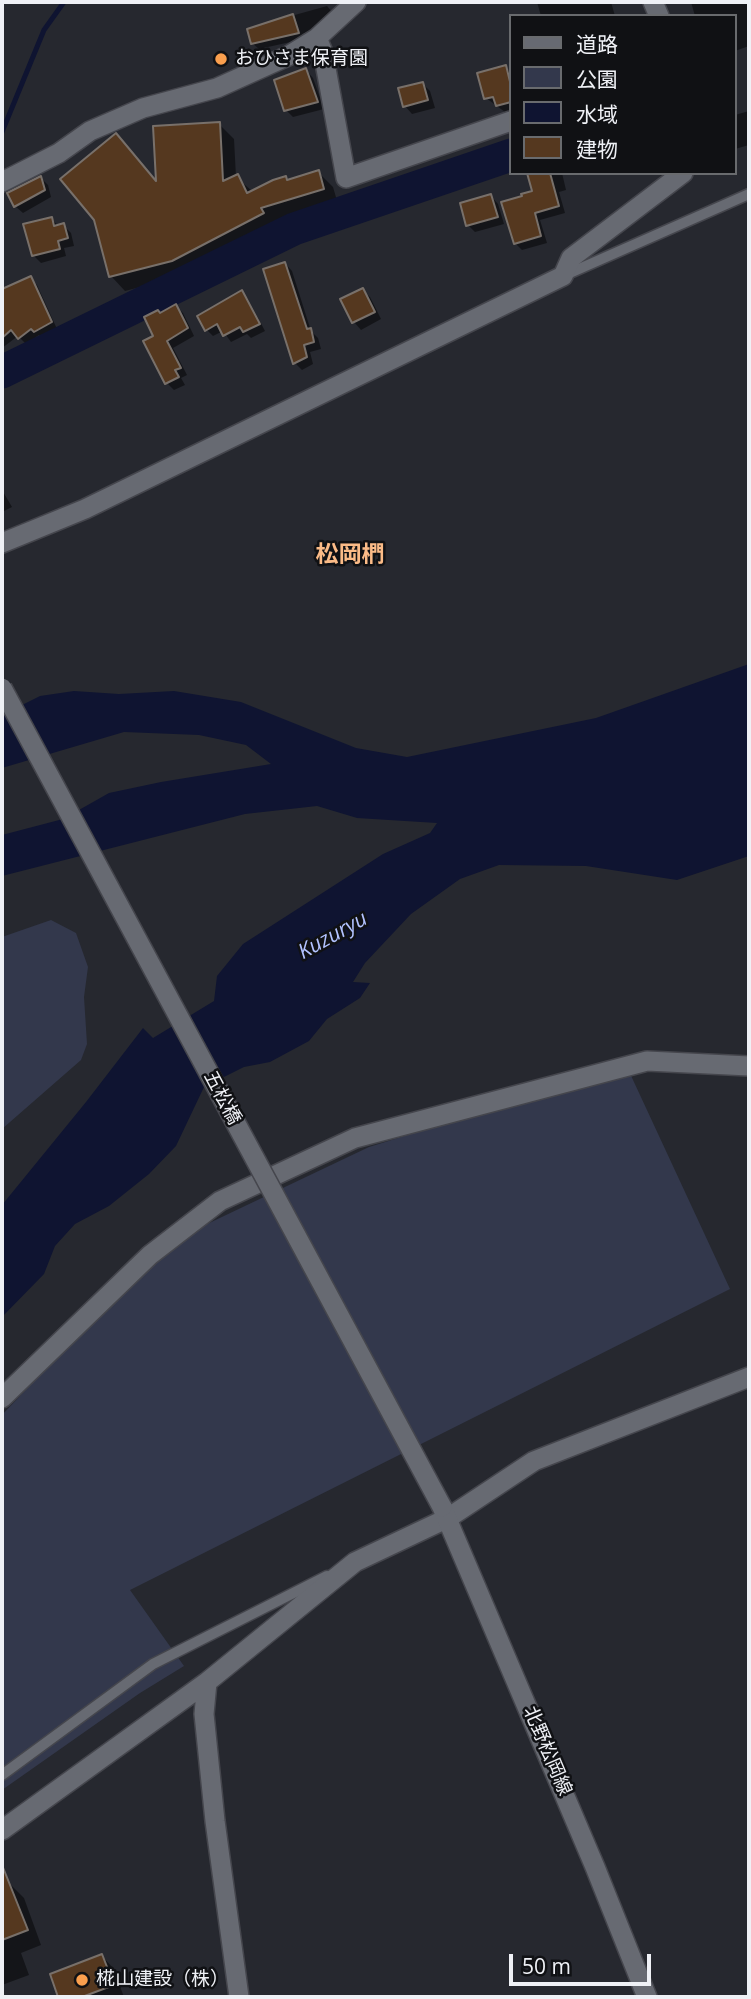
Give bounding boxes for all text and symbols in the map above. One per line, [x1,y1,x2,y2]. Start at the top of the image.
legend [510,14,737,175]
text: 道路 [576,30,618,58]
place label: おひさま保育園 [235,48,368,70]
marker: おひさま保育園 [213,51,229,67]
text: 公園 [576,65,618,93]
text: 水域 [576,100,618,128]
text: 建物 [576,135,618,163]
district label: 松岡椚 [316,541,384,569]
water label: Kuzuryu [294,907,372,965]
street label: 五松橋 [199,1067,245,1129]
street label: 北野松岡線 [518,1703,576,1799]
scale bar [513,1940,655,1984]
text: 50 m [522,1952,571,1980]
place label: 椛山建設（株） [96,1969,229,1991]
marker: 椛山建設（株） [74,1972,90,1988]

